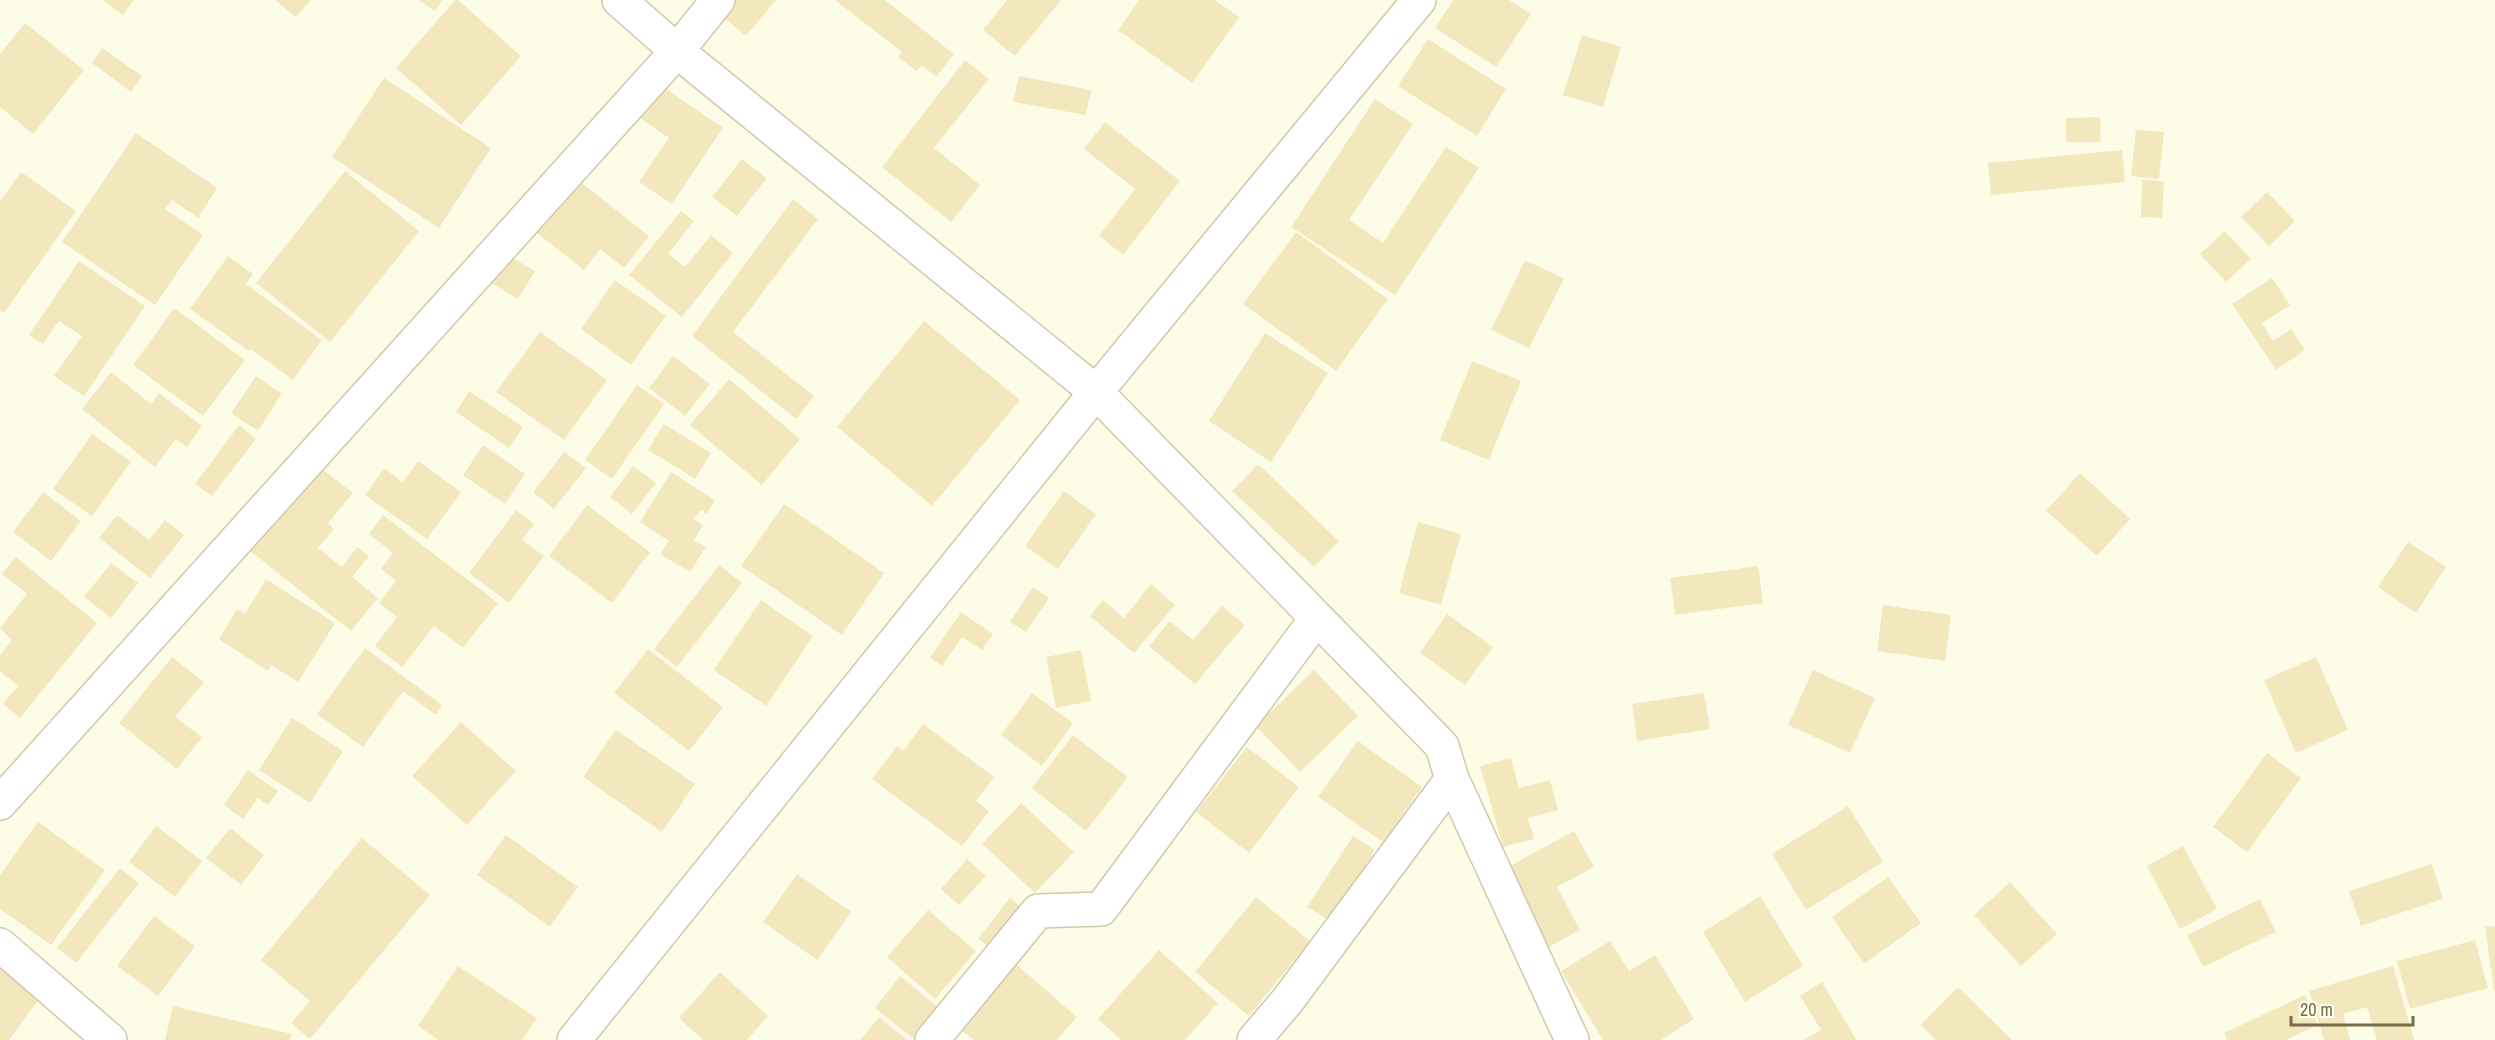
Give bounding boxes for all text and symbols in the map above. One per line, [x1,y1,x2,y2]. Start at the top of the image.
scale bar [2291,989,2412,1027]
text: 20 m [2300,997,2333,1022]

